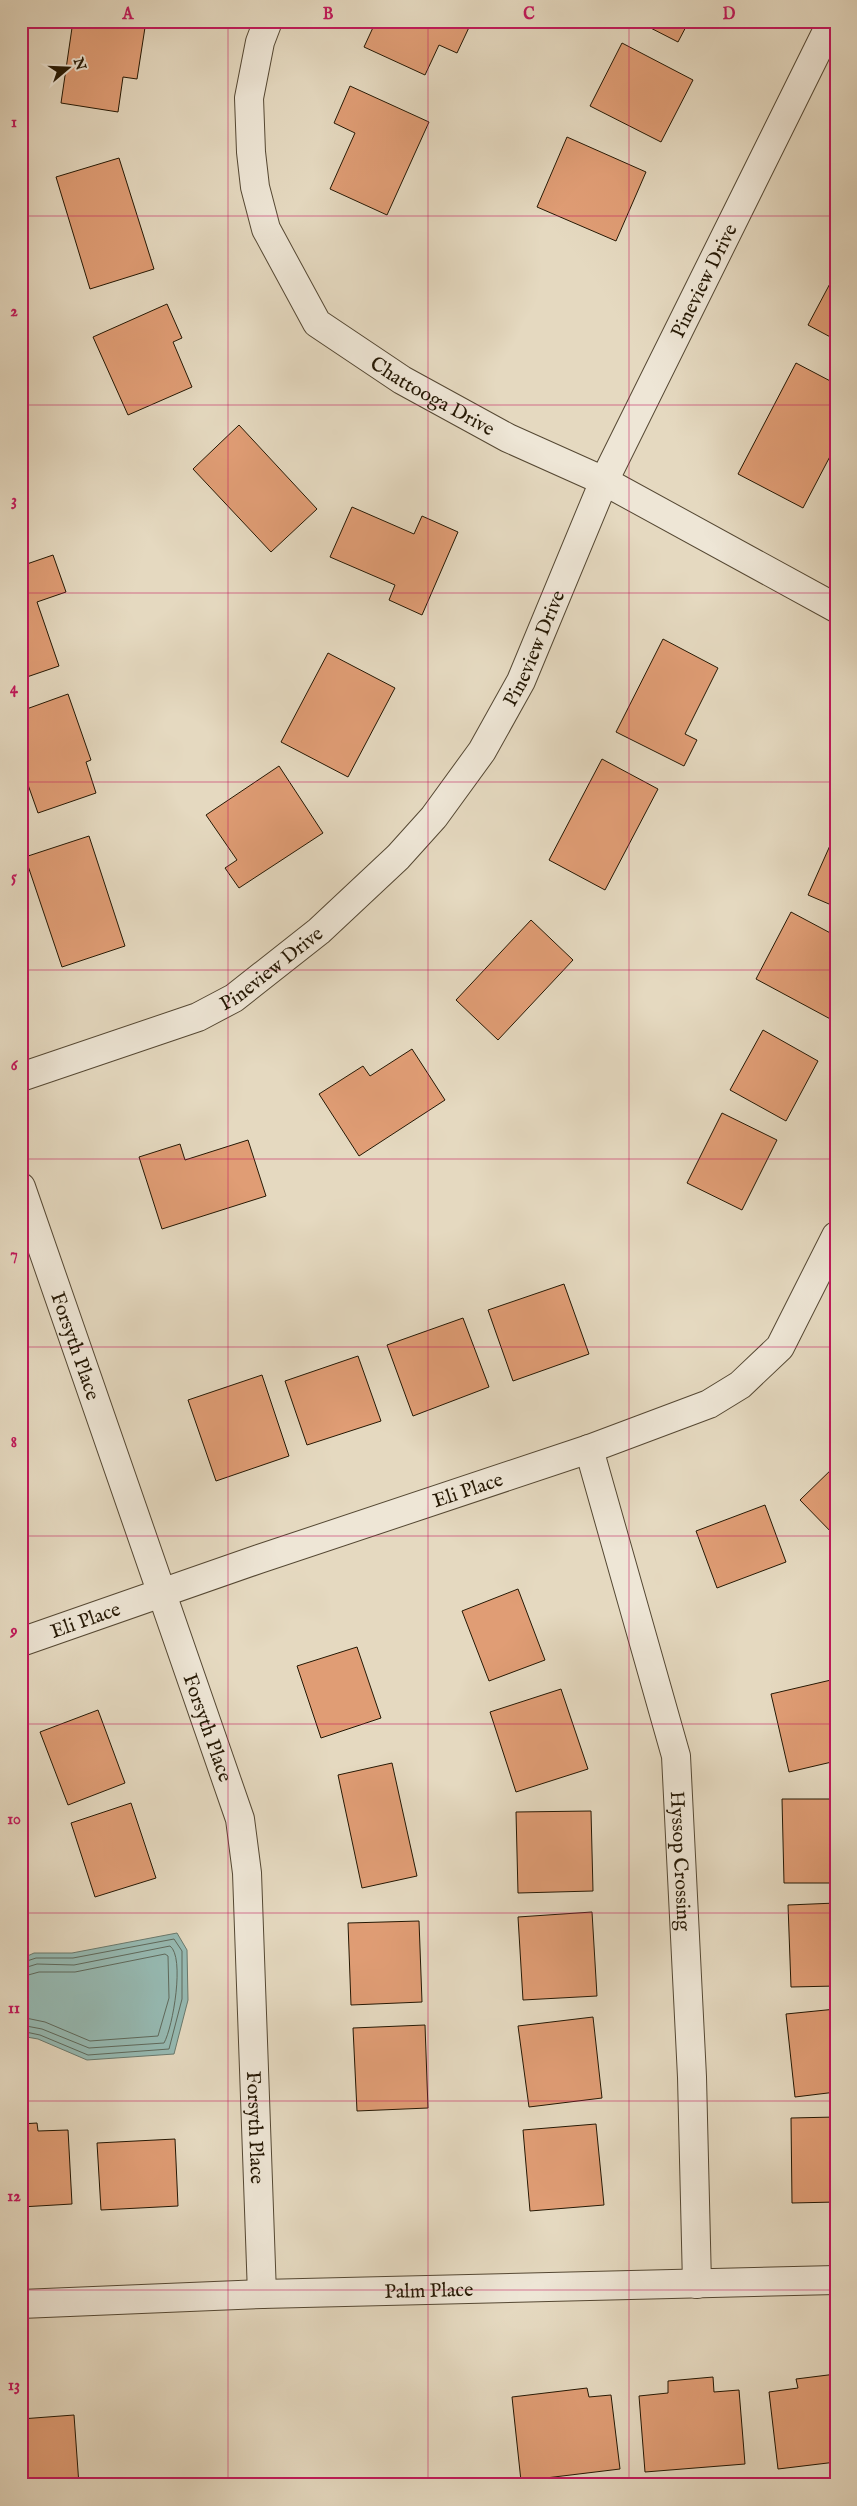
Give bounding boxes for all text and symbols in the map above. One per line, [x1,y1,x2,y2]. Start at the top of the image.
text: A [122,5,135,25]
text: B [323,5,334,25]
text: C [523,5,535,25]
text: D [723,5,736,25]
north arrow [42,42,92,92]
text: N [69,54,90,73]
text: 1 [11,113,17,133]
street label: Pineview Drive [666,220,744,342]
text: 2 [10,302,18,322]
street label: Chattooga Drive [365,351,499,442]
text: 3 [11,491,17,511]
street label: Pineview Drive [498,587,571,711]
text: 4 [10,679,19,699]
text: 5 [11,868,17,888]
street label: Pineview Drive [216,922,329,1017]
text: 6 [11,1056,19,1076]
text: 7 [10,1245,18,1265]
street label: Forsyth Place [44,1289,105,1404]
text: 8 [11,1433,17,1453]
street label: Eli Place [430,1468,507,1514]
street label: Eli Place [47,1597,124,1645]
text: 9 [10,1622,18,1642]
street label: Forsyth Place [177,1671,237,1785]
street label: Hyssop Crossing [664,1790,696,1933]
text: 10 [7,1810,21,1830]
text: 11 [8,1999,20,2019]
street label: Forsyth Place [240,2071,269,2184]
text: 12 [7,2187,21,2207]
street label: Palm Place [384,2278,474,2305]
text: 13 [8,2376,20,2396]

